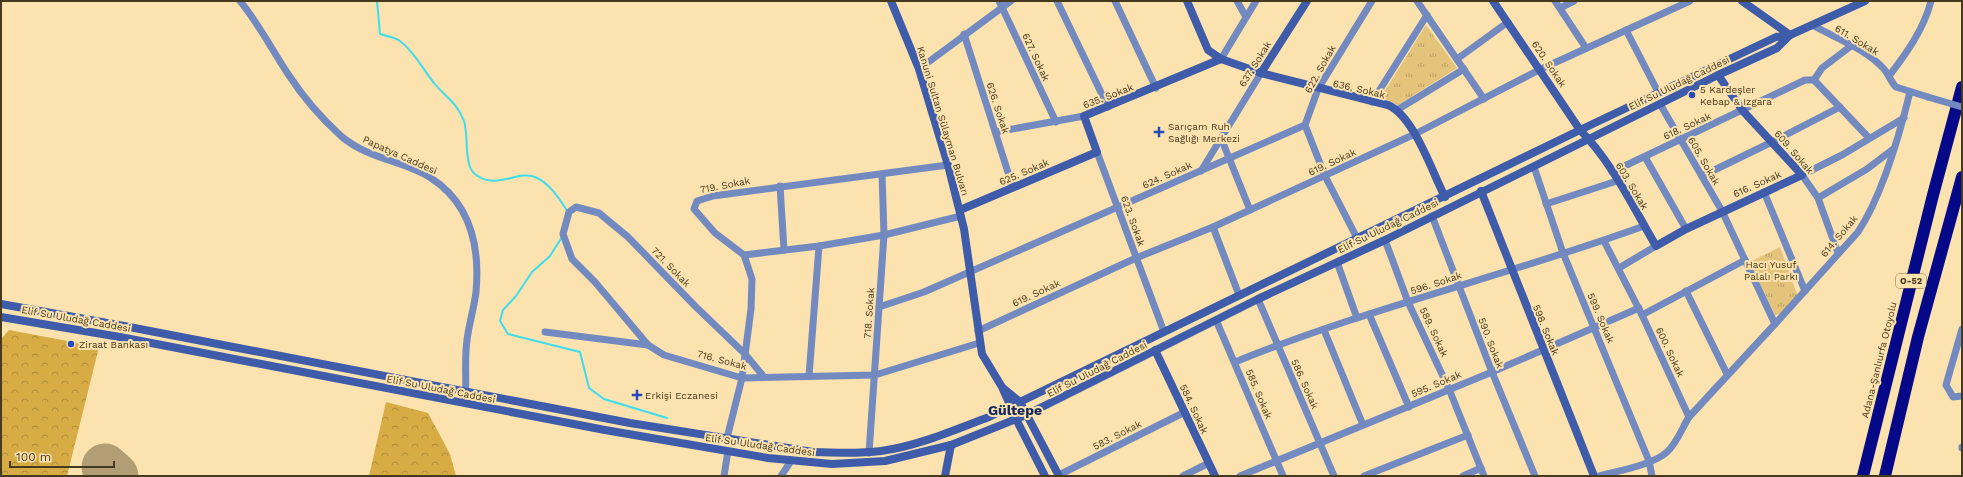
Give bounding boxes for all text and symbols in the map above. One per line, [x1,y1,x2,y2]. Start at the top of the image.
street label: 611. Sokak [1833,23,1881,58]
street label: 627. Sokak [1020,31,1052,83]
street label: 637. Sokak [1237,39,1273,89]
street label: 620. Sokak [1530,39,1569,89]
street label: 622. Sokak [1302,43,1338,95]
street label: Kanuni Sultan Sülayman Bulvarı [915,45,971,197]
street label: Elif Su Uludağ Caddesi [1627,54,1731,112]
street label: 636. Sokak [1332,78,1387,100]
street label: 626. Sokak [985,81,1012,135]
street label: 635. Sokak [1081,81,1135,111]
place label: 5 Kardeşler Kebap & Izgara [1700,84,1772,107]
marker: 5 Kardeşler Kebap & Izgara [1687,90,1697,100]
street label: 618. Sokak [1661,110,1713,142]
place label: Sarıçam Ruh Sağlığı Merkezi [1168,121,1240,144]
marker: Sarıçam Ruh Sağlığı Merkezi [1153,126,1165,138]
street label: 609. Sokak [1772,128,1816,176]
street label: Papatya Caddesi [361,134,439,176]
street label: 605. Sokak [1686,135,1722,187]
street label: 619. Sokak [1306,146,1358,178]
street label: 625. Sokak [997,156,1051,187]
street label: 624. Sokak [1141,159,1194,191]
street label: 603. Sokak [1614,160,1651,212]
street label: 616. Sokak [1731,168,1783,199]
street label: 719. Sokak [699,175,751,195]
street label: 623. Sokak [1119,194,1147,248]
street label: Elif Su Uludağ Caddesi [1336,197,1440,255]
street label: 614. Sokak [1818,213,1860,259]
street label: 721. Sokak [649,245,693,289]
park label: Hacı Yusuf Palalı Parkı [1744,259,1798,282]
street label: 596. Sokak [1409,269,1463,296]
road number: O-52 [1896,274,1926,288]
street label: 619. Sokak [1010,277,1062,309]
street label: 718. Sokak [862,287,876,339]
street label: 599. Sokak [1586,291,1617,345]
street label: Adana-Şanlıurfa Otoyolu [1859,301,1899,419]
street label: 598. Sokak [1531,303,1561,357]
street label: Elif Su Uludağ Caddesi [21,304,131,334]
street label: 589. Sokak [1418,305,1450,359]
street label: 590. Sokak [1476,316,1506,370]
street label: 600. Sokak [1654,325,1686,379]
marker: Ziraat Bankası [66,339,76,349]
place label: Ziraat Bankası [79,339,148,350]
street label: Elif Su Uludağ Caddesi [1045,339,1149,399]
street label: 716. Sokak [696,348,748,372]
street label: 586. Sokak [1289,357,1321,411]
street label: 585. Sokak [1244,367,1275,421]
street label: 595. Sokak [1409,368,1463,399]
street label: Elif Su Uludağ Caddesi [386,373,496,405]
street label: 584. Sokak [1178,382,1210,436]
marker: Erkişi Eczanesi [632,390,642,400]
place label: Erkişi Eczanesi [645,390,718,401]
district label: Gültepe [988,402,1042,418]
street label: 583. Sokak [1091,418,1143,452]
street label: Elif Su Uludağ Caddesi [704,432,816,458]
scale bar [10,443,114,469]
text: 100 m [16,450,51,464]

